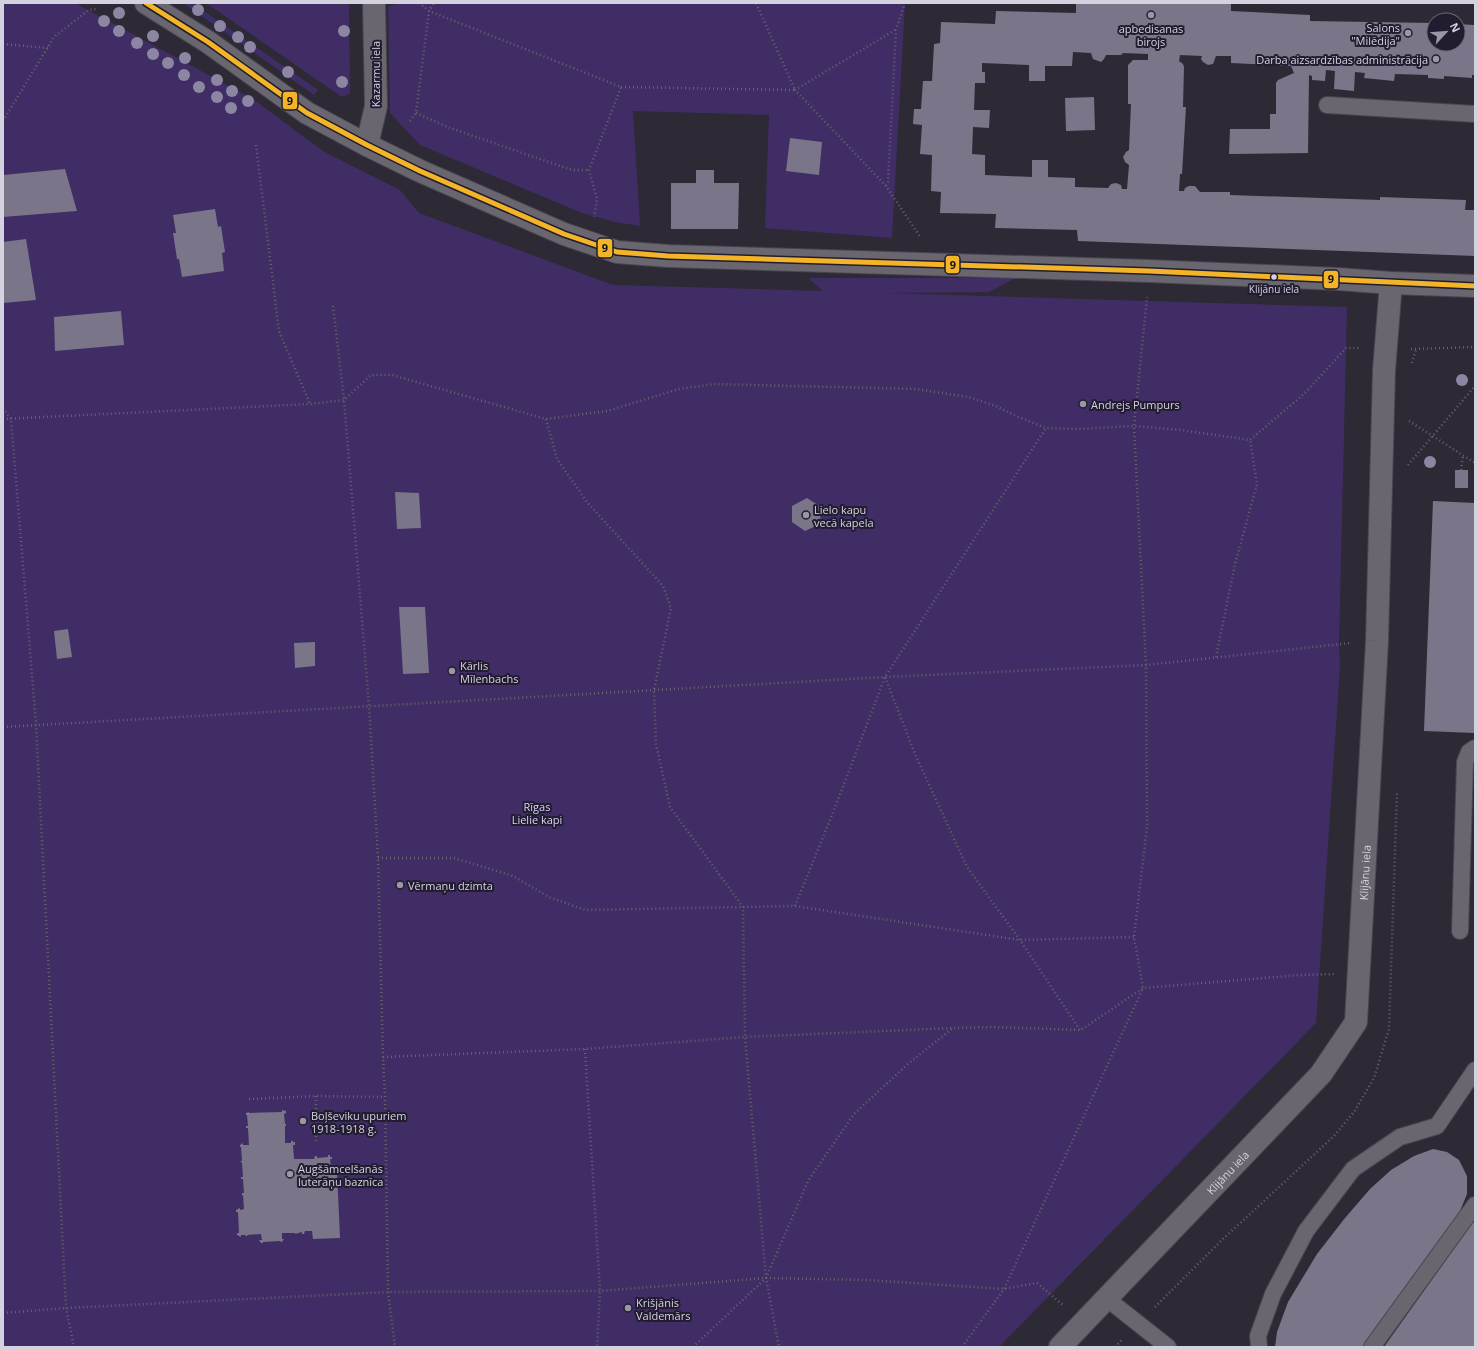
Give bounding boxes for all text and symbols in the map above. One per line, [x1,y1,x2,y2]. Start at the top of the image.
marker: apbedisanas birojs [1146,10,1156,20]
north arrow [1426,12,1466,52]
place label: Salons "Milēdija" [1351,20,1400,48]
text: N [1447,20,1464,35]
place label: apbedisanas birojs [1119,21,1183,49]
marker: Salons "Milēdija" [1403,28,1413,38]
street label: Kazarmu iela [368,41,383,107]
place label: Darba aizsardzības administrācija [1256,52,1428,67]
marker: Darba aizsardzības administrācija [1431,54,1441,64]
line badge: 9 [282,91,298,110]
text: 9 [287,93,293,108]
line badge: 9 [597,238,613,258]
text: 9 [602,240,608,255]
line badge: 9 [945,255,960,274]
text: 9 [950,257,956,272]
line badge: 9 [1323,270,1339,289]
text: 9 [1328,271,1334,286]
marker: Klijānu iela [1269,272,1279,282]
place label: Klijānu iela [1249,282,1299,296]
place label: Andrejs Pumpurs [1091,397,1180,412]
marker: Andrejs Pumpurs [1078,399,1088,409]
place label: Lielo kapu vecā kapela [814,502,874,530]
marker: Lielo kapu vecā kapela [801,510,811,520]
place label: Kārlis Mīlenbachs [460,658,518,686]
marker: Kārlis Mīlenbachs [447,666,457,676]
park label: Rīgas Lielie kapi [512,799,562,827]
street label: Klijānu iela [1355,845,1373,901]
place label: Vērmaņu dzimta [408,878,493,893]
marker: Vērmaņu dzimta [395,880,405,890]
place label: Boļševiku upuriem 1918-1918 g. [311,1108,406,1136]
marker: Boļševiku upuriem 1918-1918 g. [298,1116,308,1126]
street label: Klijānu iela [1203,1147,1252,1197]
place label: Augšāmcelšanās luterāņu baznīca [298,1161,383,1189]
marker: Augšāmcelšanās luterāņu baznīca [285,1169,295,1179]
place label: Krišjānis Valdemārs [636,1295,690,1323]
marker: Krišjānis Valdemārs [623,1303,633,1313]

